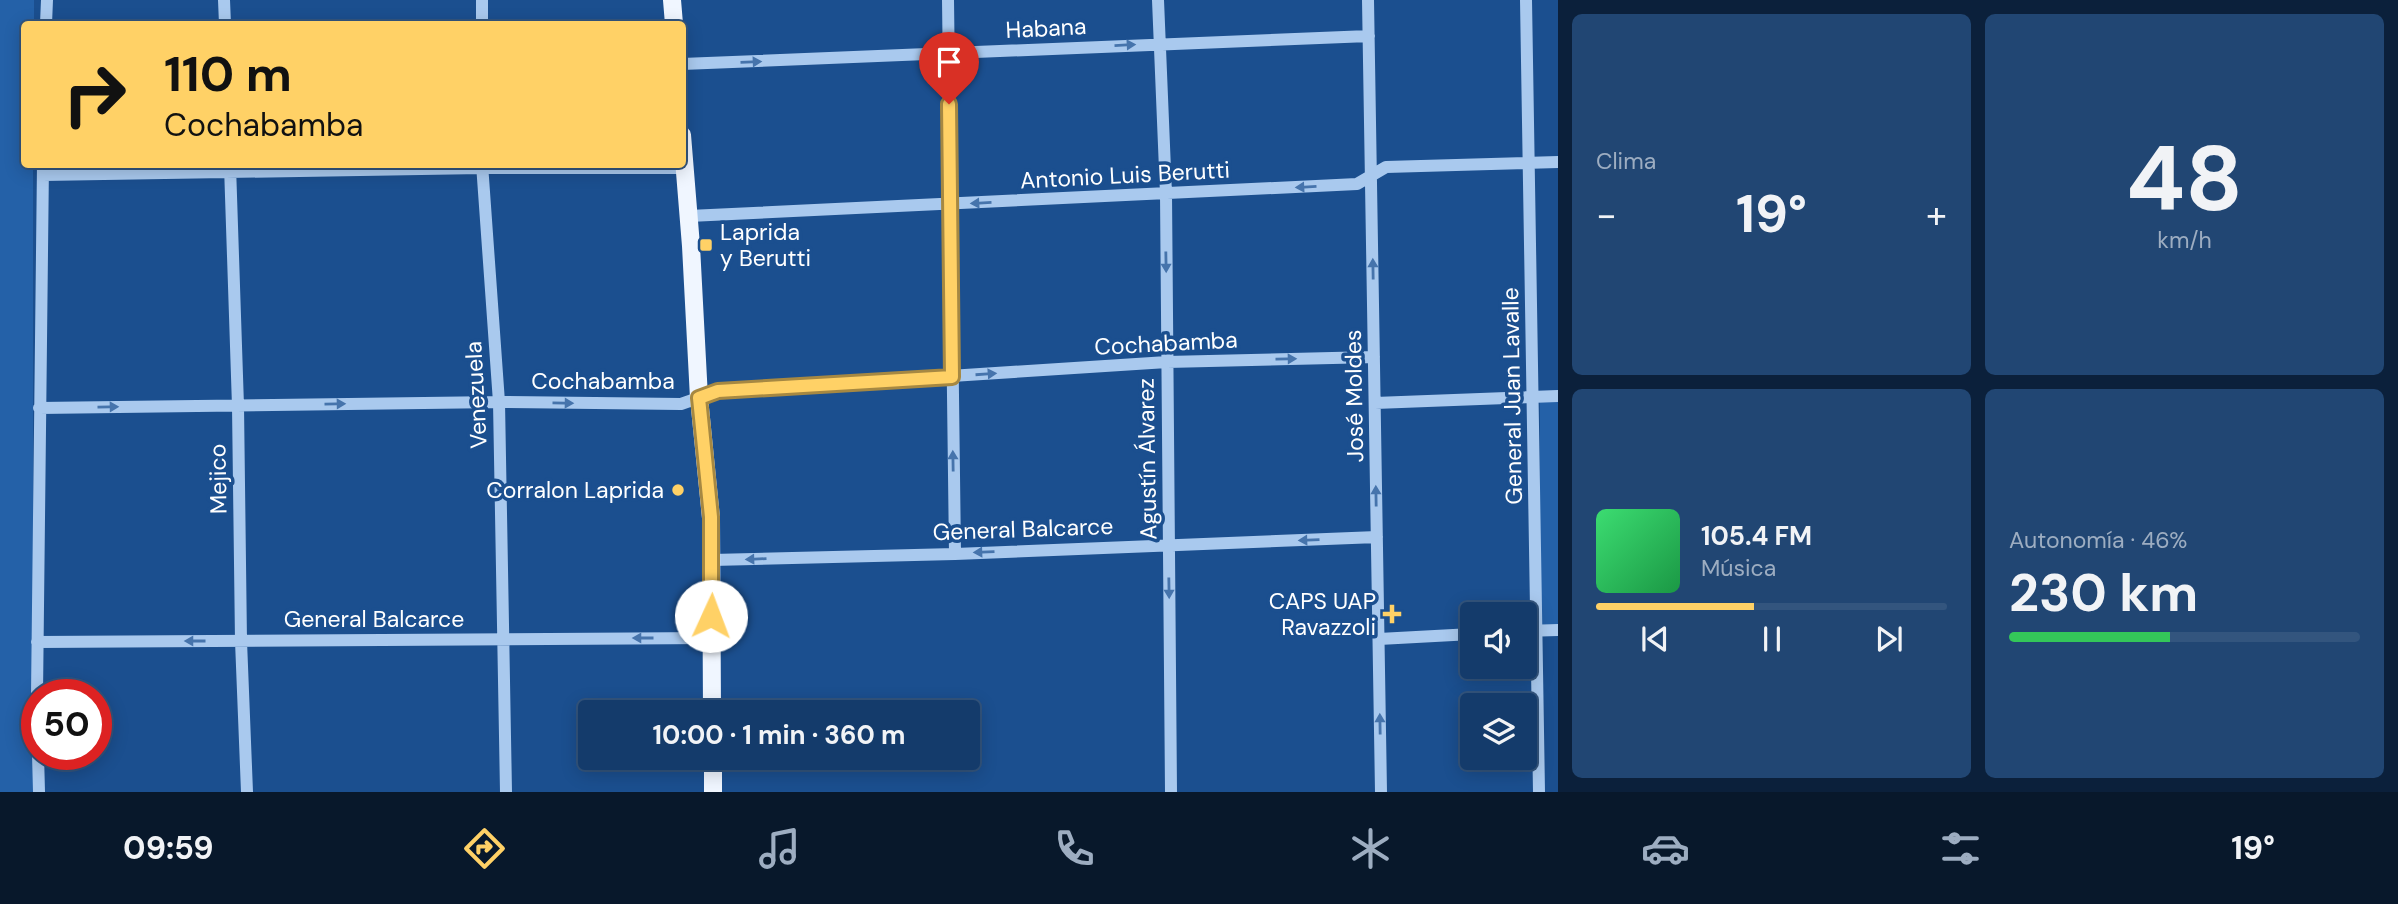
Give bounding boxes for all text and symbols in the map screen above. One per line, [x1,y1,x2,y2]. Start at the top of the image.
street label: Habana [1005,11,1087,45]
pin [919,32,979,104]
one-way arrow [1114,39,1136,50]
text: 110 m [164,42,292,106]
icon: arrive [930,43,968,81]
icon: right [49,49,140,140]
one-way arrow [740,56,762,68]
text: Cochabamba [164,104,363,146]
text: 48 [2126,120,2243,238]
text: Clima [1596,146,1656,176]
street label: Antonio Luis Berutti [1019,155,1231,195]
text: 19° [1736,180,1807,248]
one-way arrow [1295,181,1317,192]
text: − [1596,190,1617,240]
text: + [1926,190,1947,240]
one-way arrow [969,198,991,209]
place label: Laprida y Berutti [720,217,811,273]
text: km/h [2157,225,2212,255]
marker: Laprida y Berutti [698,237,714,253]
one-way arrow [1160,251,1172,273]
one-way arrow [1367,258,1379,280]
street label: General Juan Lavalle [1495,287,1529,505]
street label: Cochabamba [1094,324,1238,362]
street label: José Moldes [1338,329,1370,463]
street label: Venezuela [458,340,494,450]
one-way arrow [1276,354,1298,365]
street label: Cochabamba [531,366,675,396]
one-way arrow [975,369,997,380]
street label: Agustín Álvarez [1131,378,1163,540]
one-way arrow [552,397,574,409]
one-way arrow [324,398,346,410]
one-way arrow [97,401,119,413]
street label: Mejico [202,444,234,514]
one-way arrow [948,450,959,472]
place label: Corralon Laprida [486,475,664,505]
marker: Corralon Laprida [670,482,686,498]
one-way arrow [1371,485,1382,507]
street label: General Balcarce [932,511,1114,547]
text: 105.4 FM [1701,519,1812,553]
text: Autonomía · 46% [2009,525,2187,555]
one-way arrow [1298,534,1320,545]
one-way arrow [972,547,994,558]
one-way arrow [745,553,767,565]
text: Música [1701,553,1776,583]
text: 230 km [2009,559,2198,627]
one-way arrow [1163,577,1175,599]
position arrow [674,579,748,653]
place label: CAPS UAP Ravazzoli [1269,586,1376,642]
map controls [1460,602,1537,770]
button: sound [1460,602,1537,679]
street label: General Balcarce [284,604,464,634]
marker: CAPS UAP Ravazzoli [1382,604,1402,624]
icon: previous [1636,620,1674,658]
icon: pause [1753,620,1791,658]
icon: next [1870,620,1908,658]
one-way arrow [632,632,654,644]
one-way arrow [184,635,206,647]
speed limit sign: 50 [21,679,112,770]
button: layers [1460,693,1537,770]
one-way arrow [1374,713,1386,735]
text: 10:00 · 1 min · 360 m [653,718,905,752]
icon: directions [460,824,509,873]
icon: music [755,824,804,873]
icon: phone [1050,824,1099,873]
icon: climate [1346,824,1395,873]
icon: car [1641,824,1690,873]
icon: filters [1936,824,1985,873]
text: 09:59 [123,827,214,869]
text: 19° [2231,827,2275,869]

